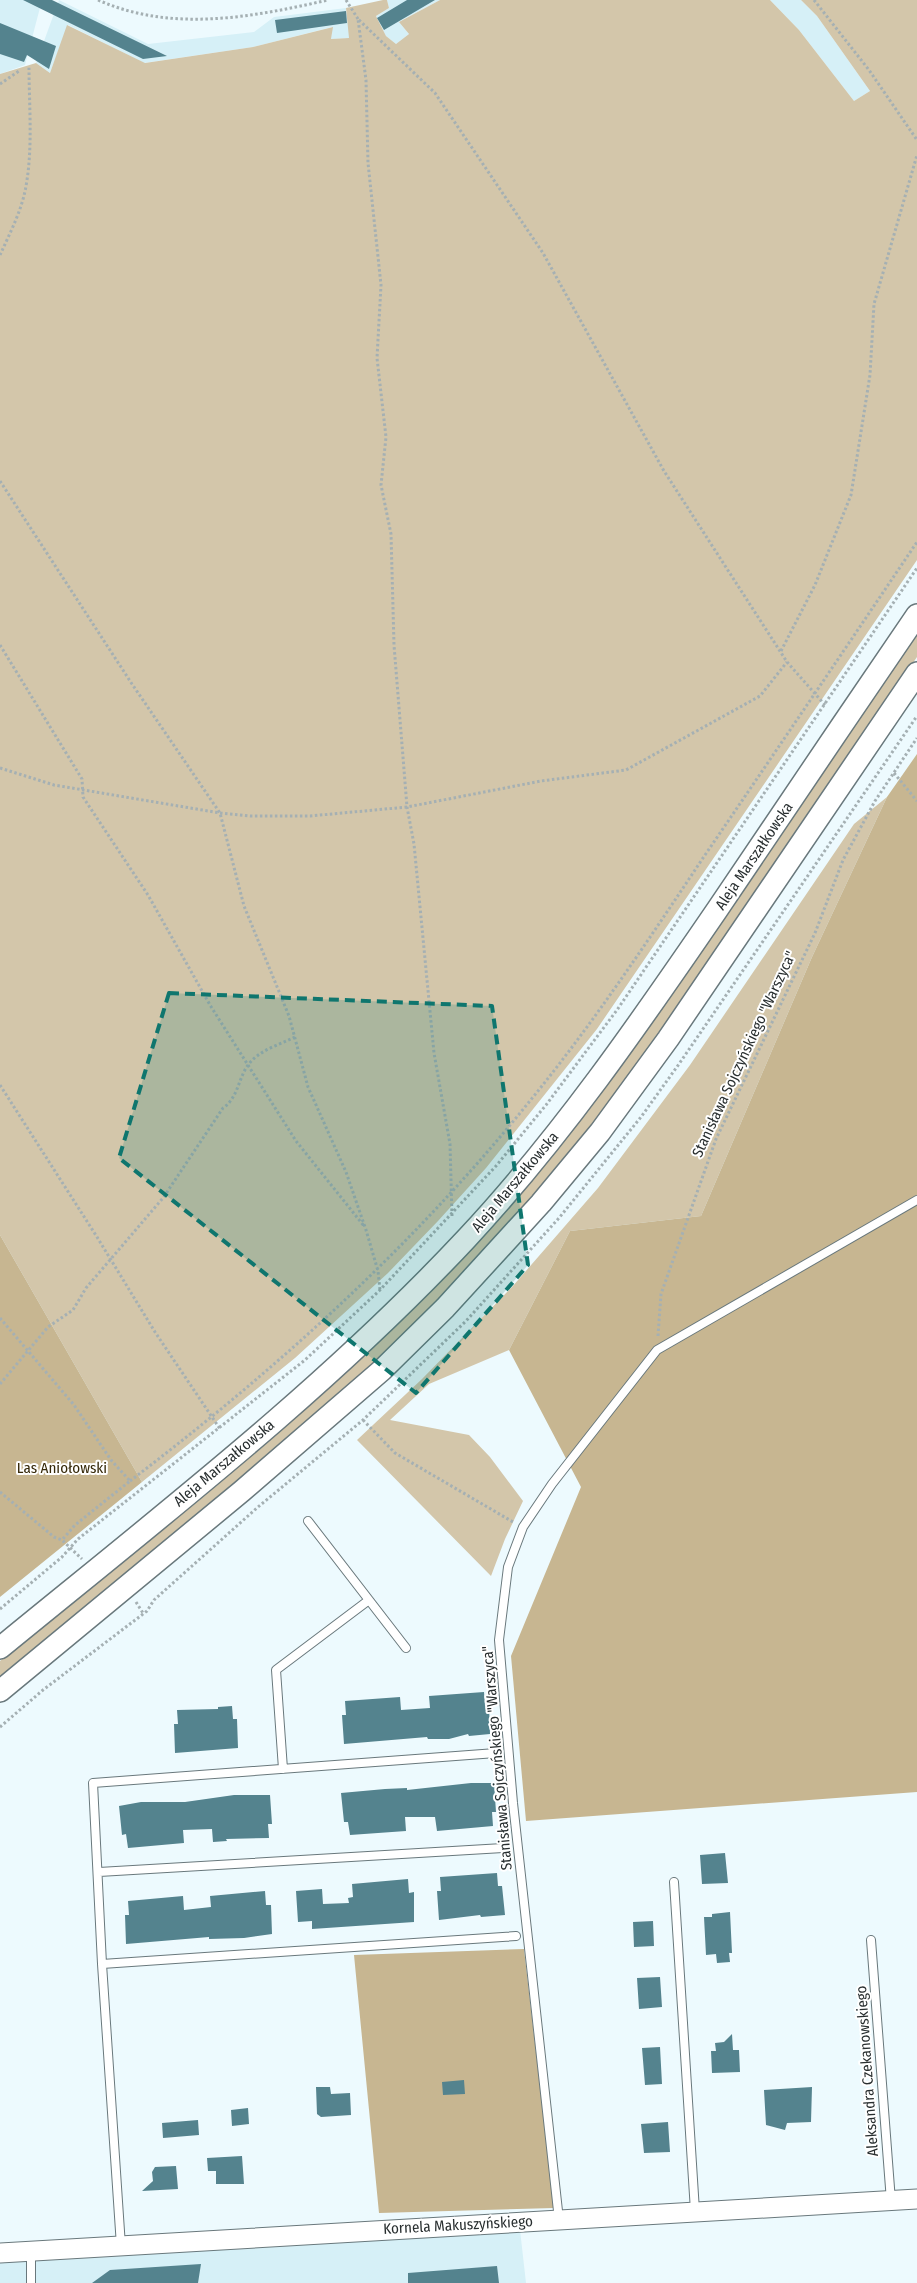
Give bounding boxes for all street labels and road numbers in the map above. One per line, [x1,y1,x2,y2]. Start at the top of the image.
street label: Aleja Marszałkowska [711,799,797,913]
street label: Stanisława Sojczyńskiego "Warszyca" [688,948,800,1160]
street label: Aleja Marszałkowska [468,1128,562,1236]
street label: Aleja Marszałkowska [170,1416,278,1510]
street label: Stanisława Sojczyńskiego "Warszyca" [478,1645,516,1871]
street label: Aleksandra Czekanowskiego [852,1985,882,2157]
street label: Kornela Makuszyńskiego [383,2212,533,2238]

